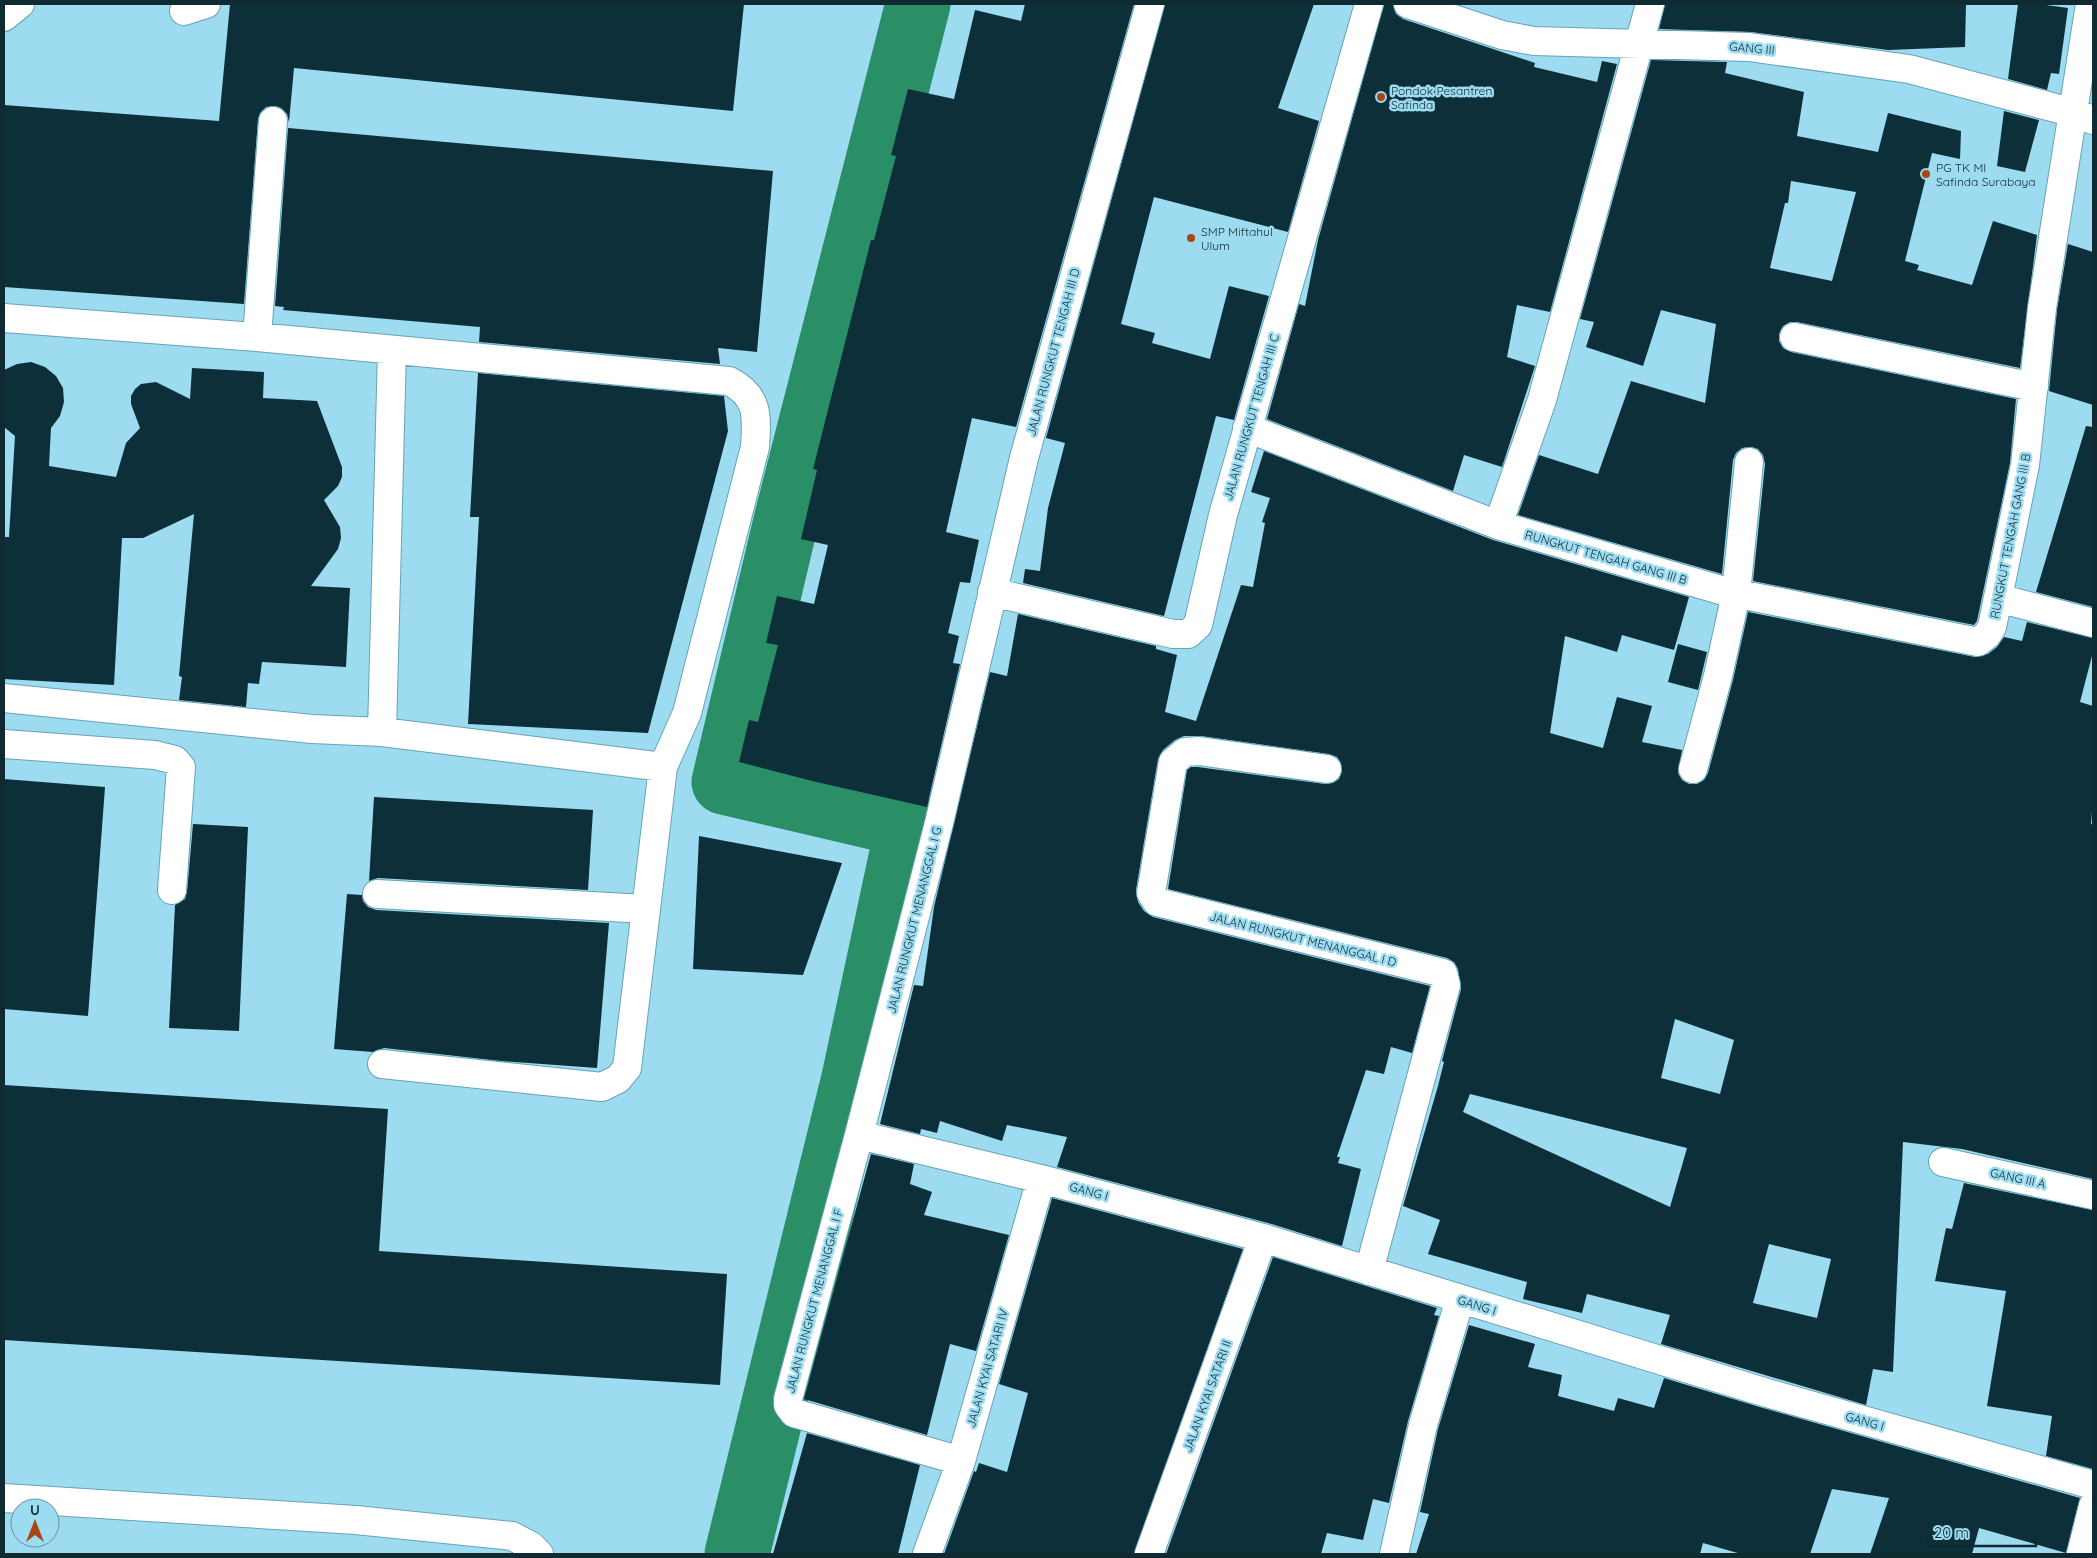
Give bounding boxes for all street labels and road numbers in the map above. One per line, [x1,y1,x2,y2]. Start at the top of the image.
street label: GANG III [1729,39,1775,57]
street label: JALAN RUNGKUT TENGAH III D [1023,266,1083,437]
street label: JALAN RUNGKUT TENGAH III C [1220,332,1282,502]
street label: RUNGKUT TENGAH GANG III B [1987,452,2033,620]
street label: RUNGKUT TENGAH GANG III B [1523,527,1689,587]
street label: JALAN RUNGKUT MENANGGAL I G [884,825,944,1015]
street label: JALAN RUNGKUT MENANGGAL I D [1208,908,1398,970]
street label: GANG III A [1989,1165,2047,1191]
street label: GANG I [1068,1179,1110,1203]
street label: JALAN RUNGKUT MENANGGAL I F [782,1207,846,1395]
street label: GANG I [1456,1292,1498,1318]
street label: JALAN KYAI SATARI IV [963,1307,1011,1429]
street label: JALAN KYAI SATARI II [1180,1338,1234,1454]
street label: GANG I [1844,1408,1886,1434]

